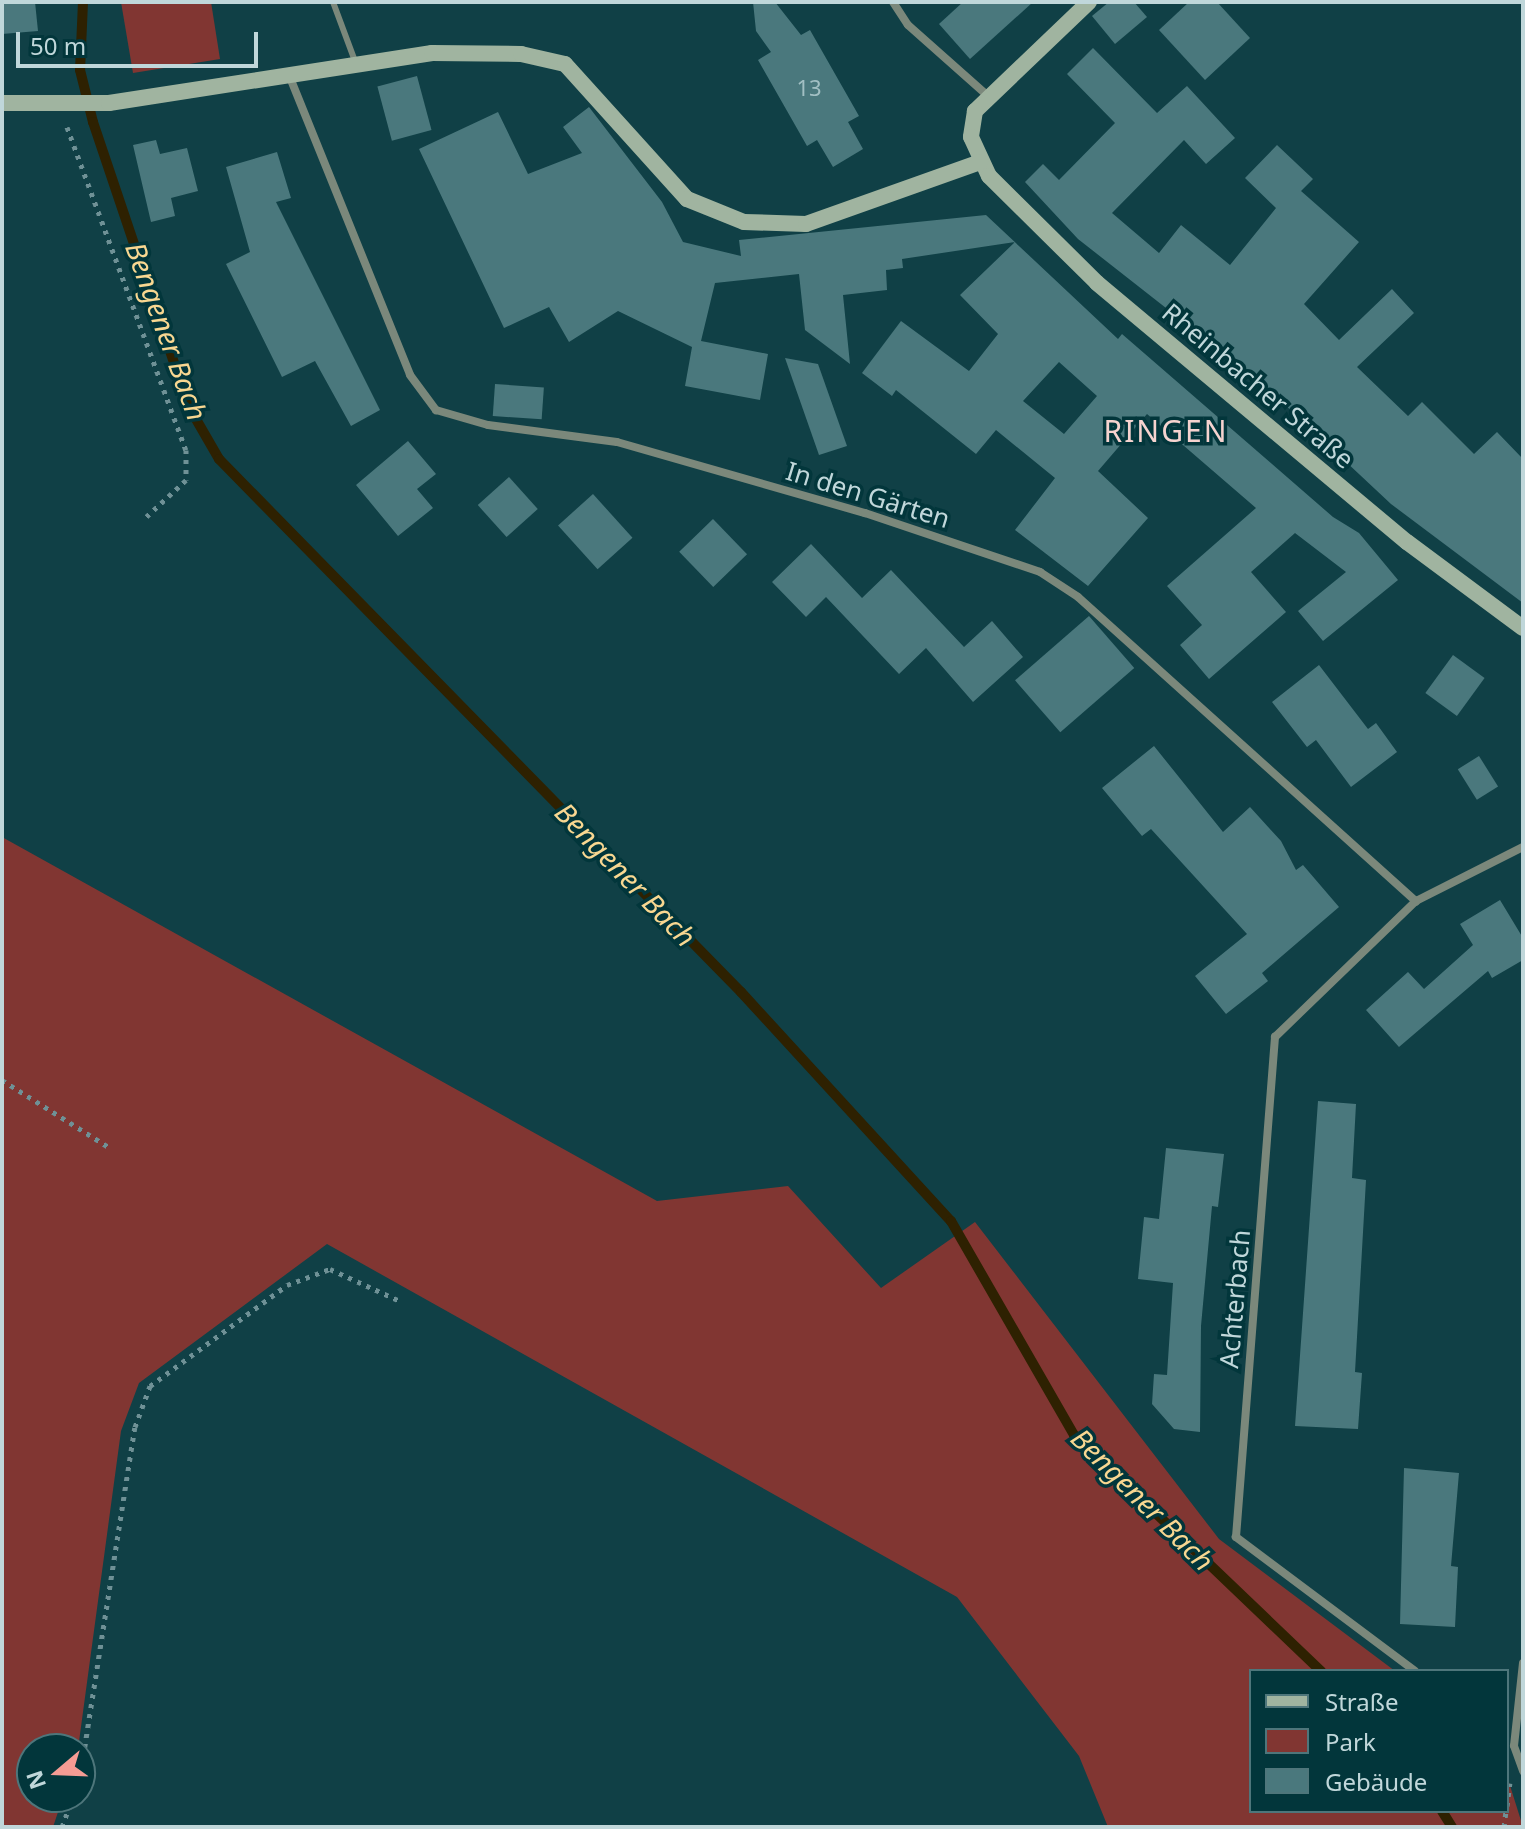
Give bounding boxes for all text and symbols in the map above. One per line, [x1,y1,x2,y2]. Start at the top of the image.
scale bar [20,16,262,66]
text: 50 m [30,29,86,62]
house number: 13 [796,75,822,101]
water label: Bengener Bach [119,237,215,425]
street label: Rheinbacher Straße [1156,297,1360,475]
district label: RINGEN [1104,413,1228,449]
street label: In den Gärten [782,455,954,535]
water label: Bengener Bach [549,795,703,953]
street label: Achterbach [1213,1228,1257,1370]
water label: Bengener Bach [1065,1421,1221,1577]
legend [1249,1669,1509,1813]
text: Straße [1325,1685,1398,1718]
text: Park [1325,1725,1376,1758]
north arrow [16,1733,96,1813]
text: Gebäude [1325,1765,1427,1798]
text: N [18,1767,52,1794]

